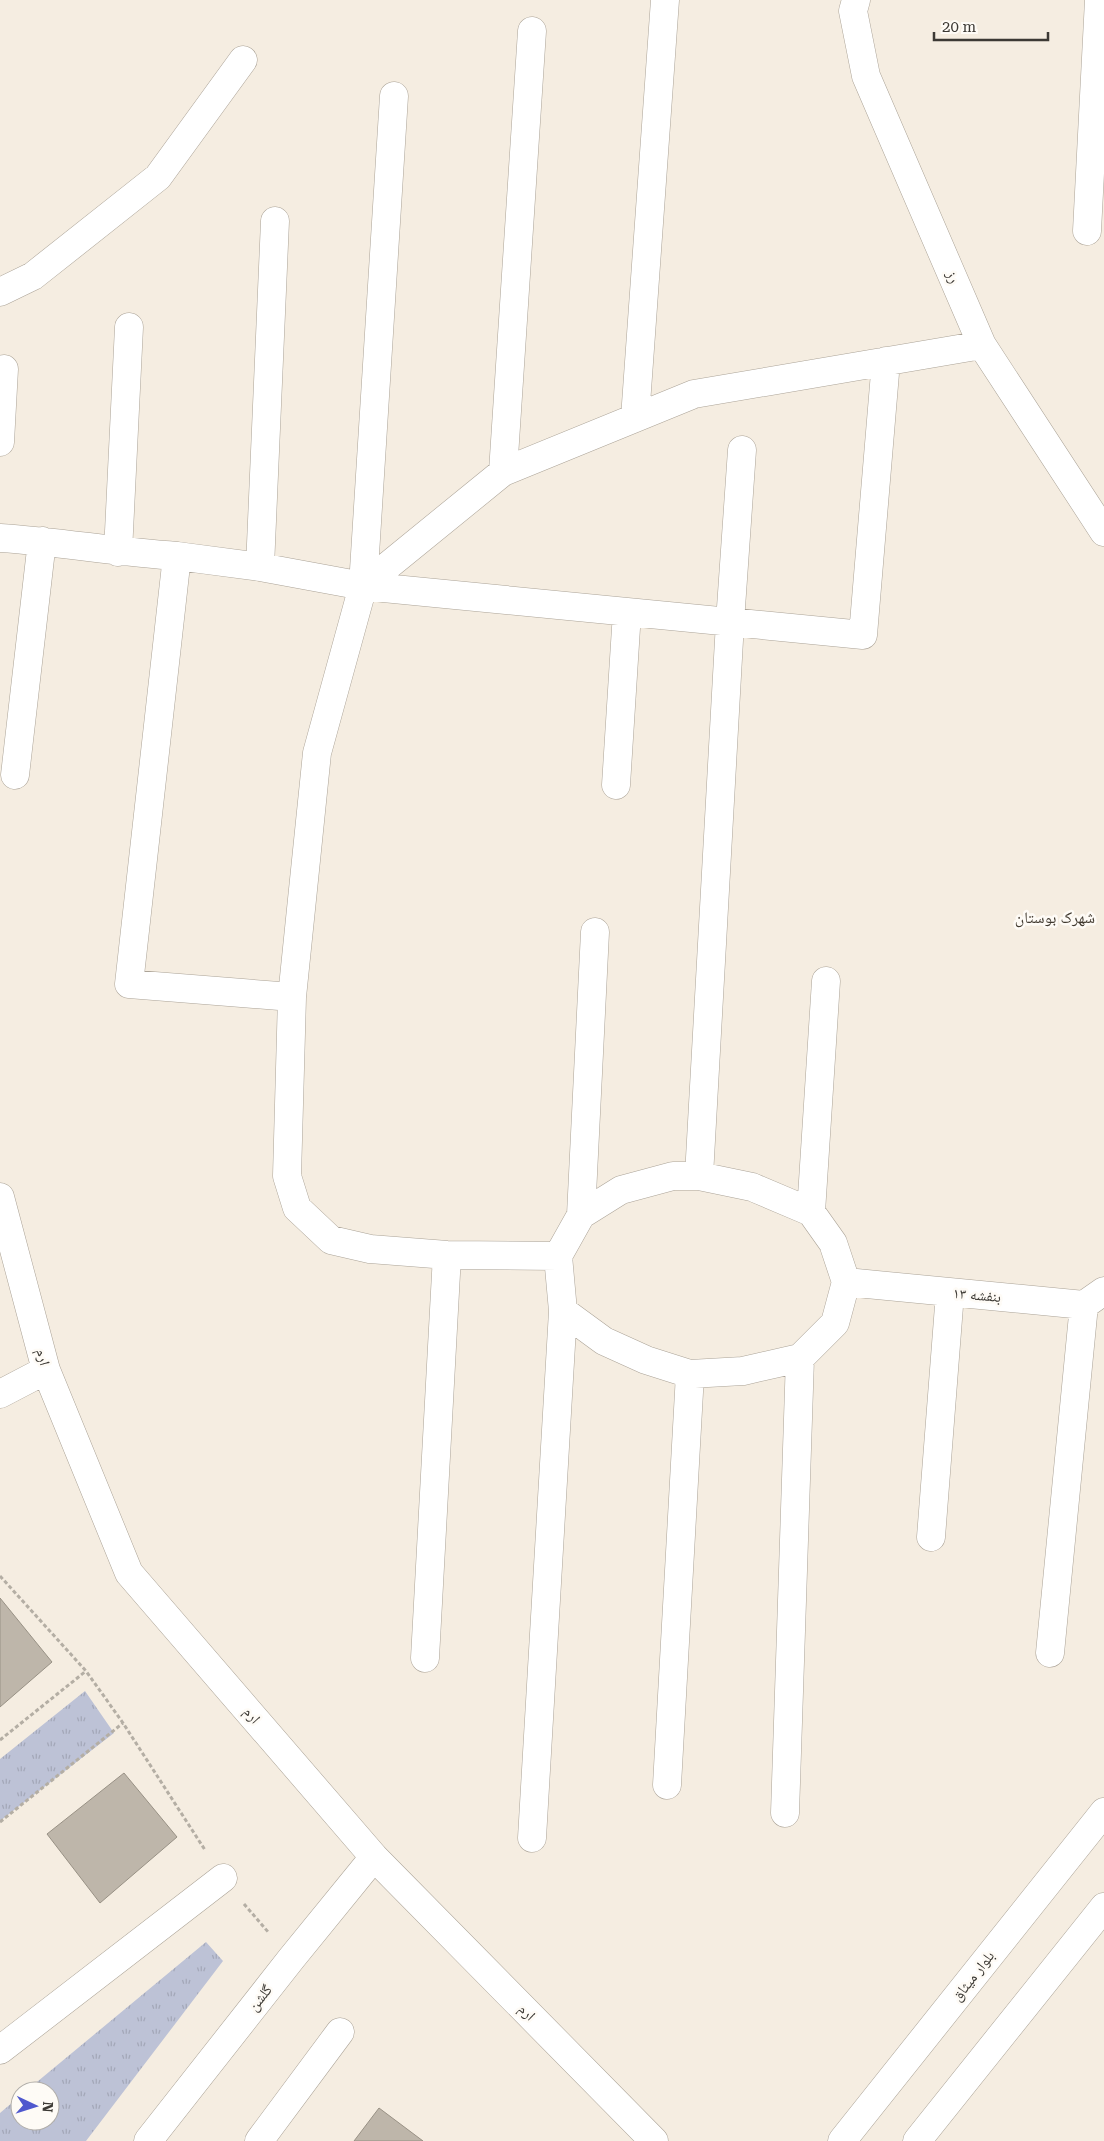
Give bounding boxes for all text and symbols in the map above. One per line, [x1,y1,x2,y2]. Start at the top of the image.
scale bar [934,10,1048,42]
text: 20 m [942,18,977,36]
street label: رز [942,267,964,286]
district label: شهرک بوستان [1015,908,1095,928]
street label: بنفشه ۱۳ [952,1284,1002,1306]
street label: ارم [31,1347,54,1368]
street label: ارم [239,1703,264,1728]
street label: بلوار میثاق [948,1947,999,2005]
street label: گلشن [244,1981,277,2015]
street label: ارم [514,2000,539,2025]
north arrow [10,2081,60,2131]
text: N [40,2101,56,2113]

